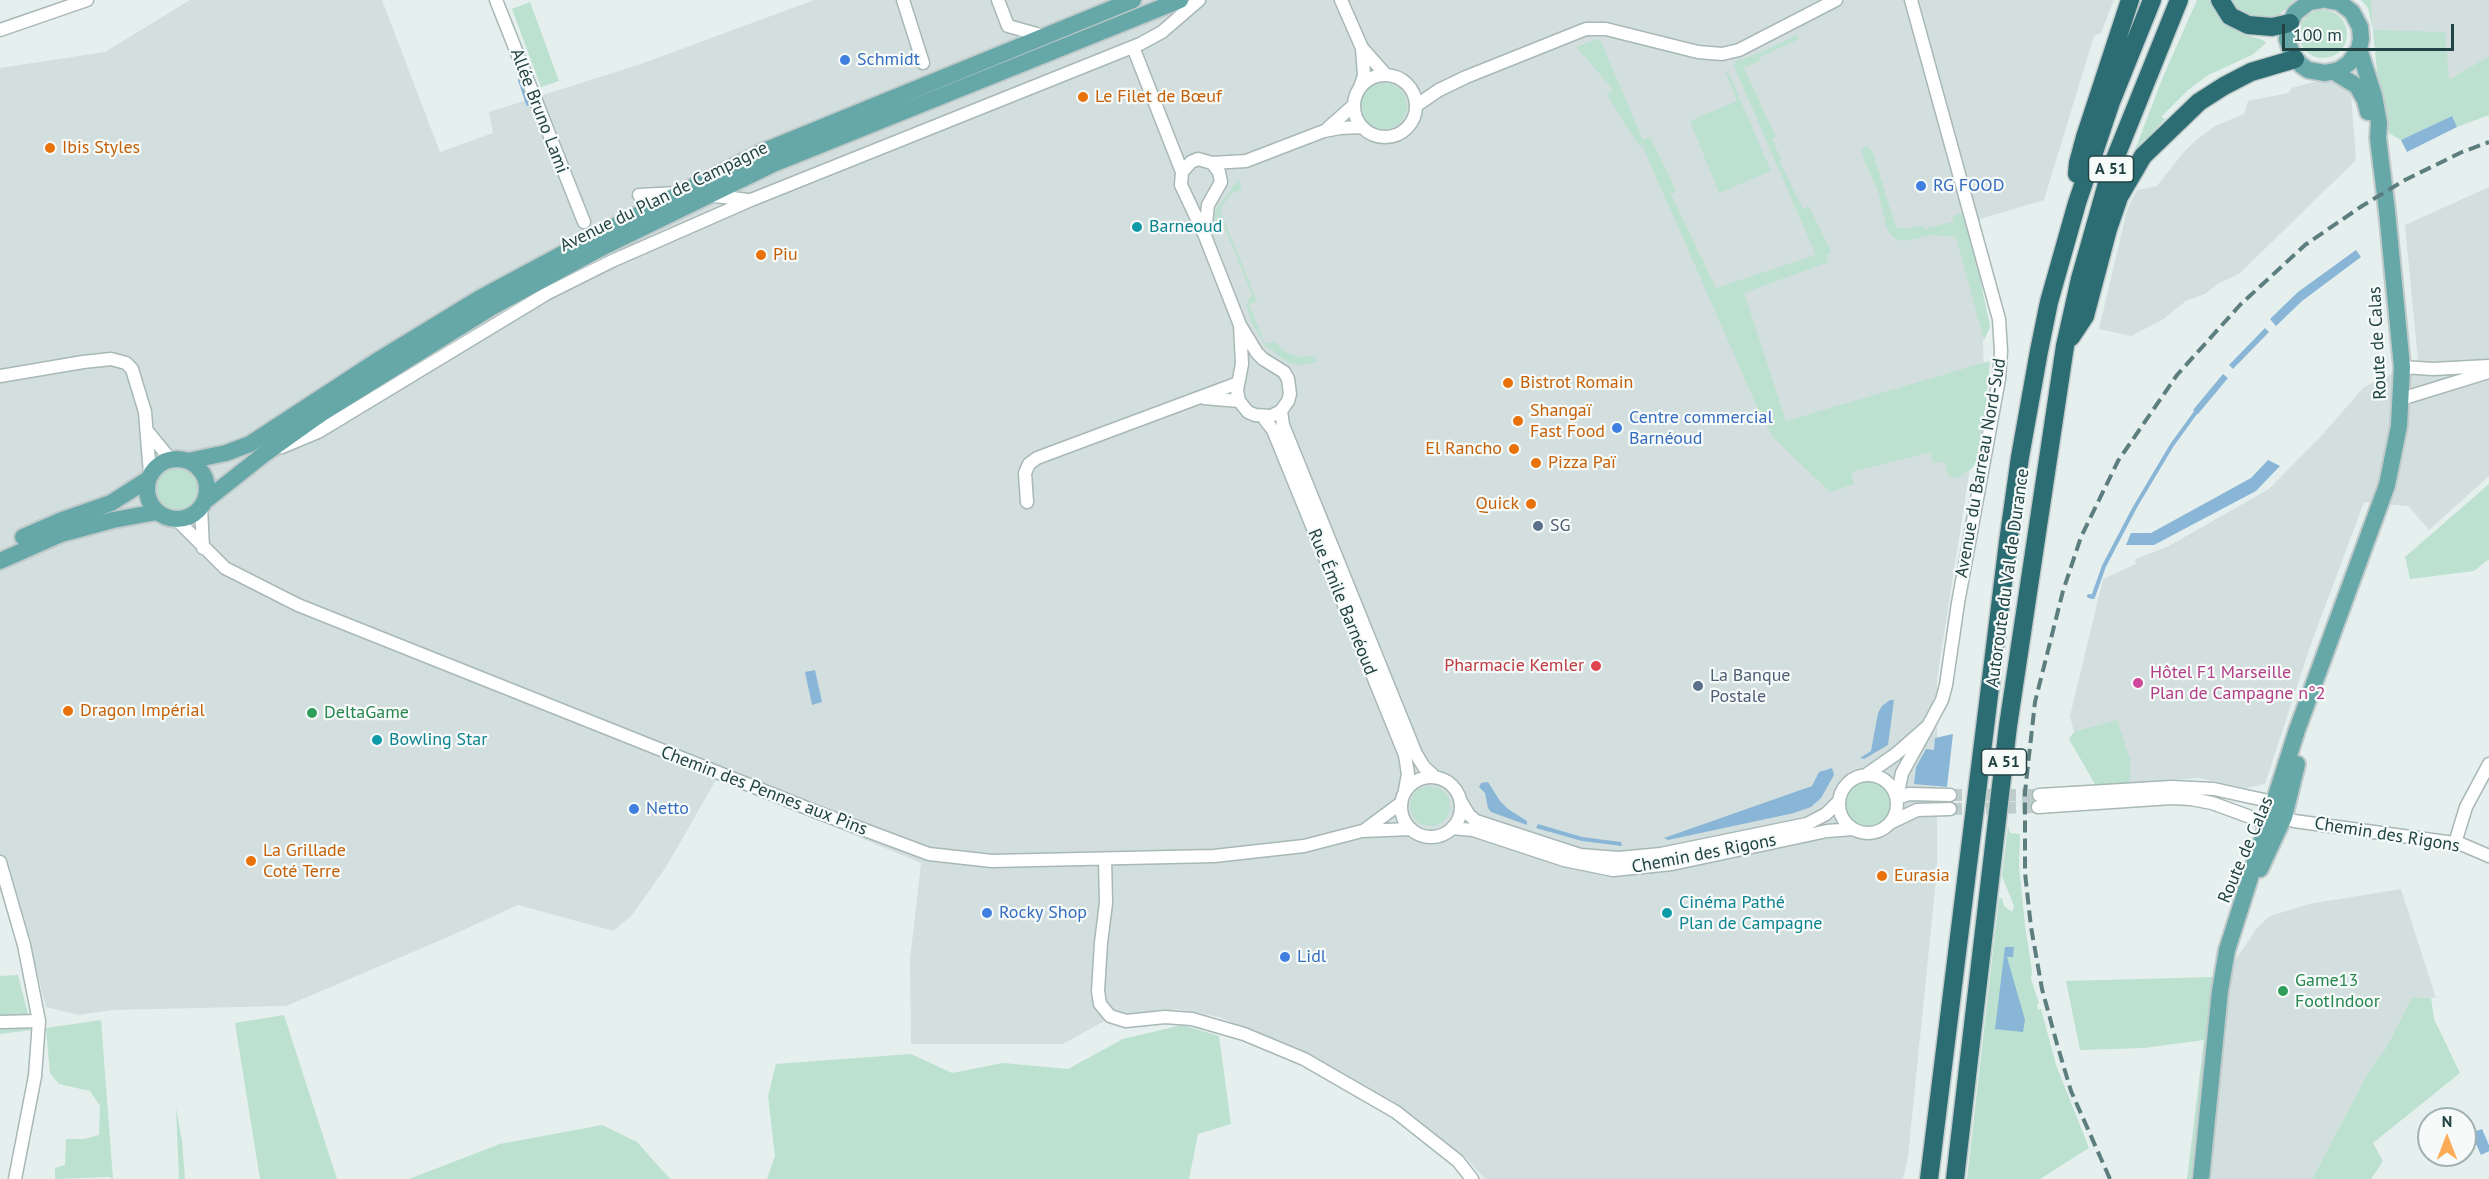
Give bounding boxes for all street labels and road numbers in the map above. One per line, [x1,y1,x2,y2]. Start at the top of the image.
street label: Allée Bruno Lami [505,46,573,176]
street label: Avenue du Plan de Campagne [557,137,771,257]
road number: A 51 [2088,156,2134,182]
street label: Route de Calas [2364,286,2392,400]
street label: Avenue du Barreau Nord-Sud [1951,357,2011,579]
street label: Autoroute du Val de Durance [1982,467,2034,689]
street label: Rue Émile Barnéoud [1303,526,1381,678]
street label: Chemin des Pennes aux Pins [658,742,870,840]
road number: A 51 [1982,749,2026,775]
street label: Route de Calas [2214,794,2278,906]
street label: Chemin des Rigons [2313,813,2461,857]
street label: Chemin des Rigons [1630,829,1778,879]

